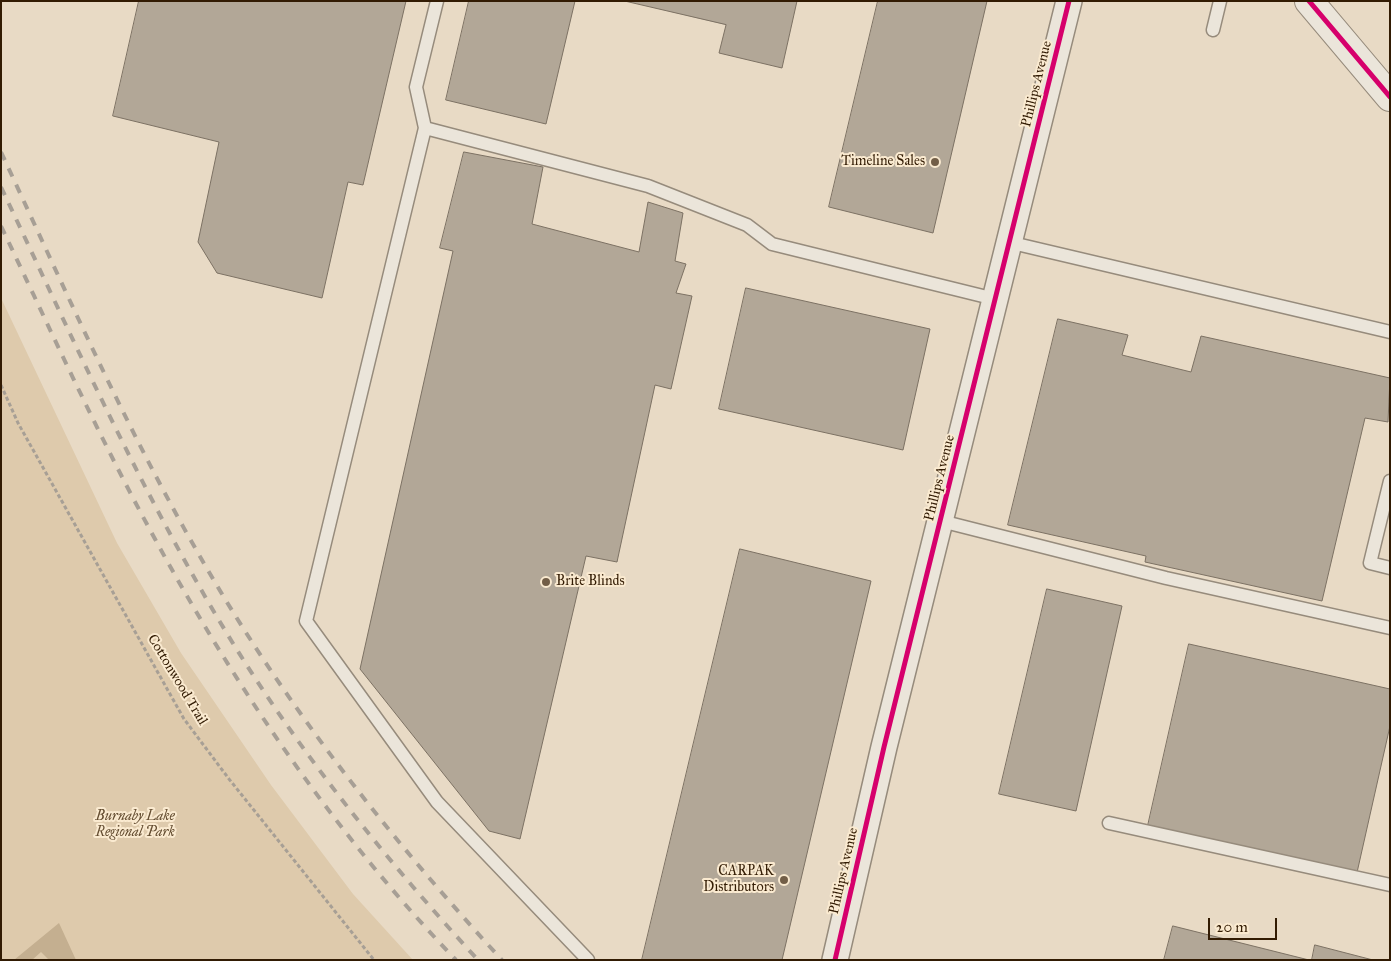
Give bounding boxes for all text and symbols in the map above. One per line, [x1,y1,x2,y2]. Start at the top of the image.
street label: Phillips Avenue [1018,39,1056,129]
place label: Timeline Sales [841,154,925,170]
marker: Timeline Sales [929,156,941,168]
street label: Phillips Avenue [921,433,959,523]
place label: Brite Blinds [556,574,625,590]
marker: Brite Blinds [540,576,552,588]
street label: Cottonwood Trail [143,632,211,728]
park label: Burnaby Lake Regional Park [95,809,175,842]
street label: Phillips Avenue [826,826,862,916]
place label: CARPAK Distributors [703,864,774,896]
marker: CARPAK Distributors [778,874,790,886]
scale bar [1211,908,1280,940]
text: 20 m [1216,918,1248,936]

